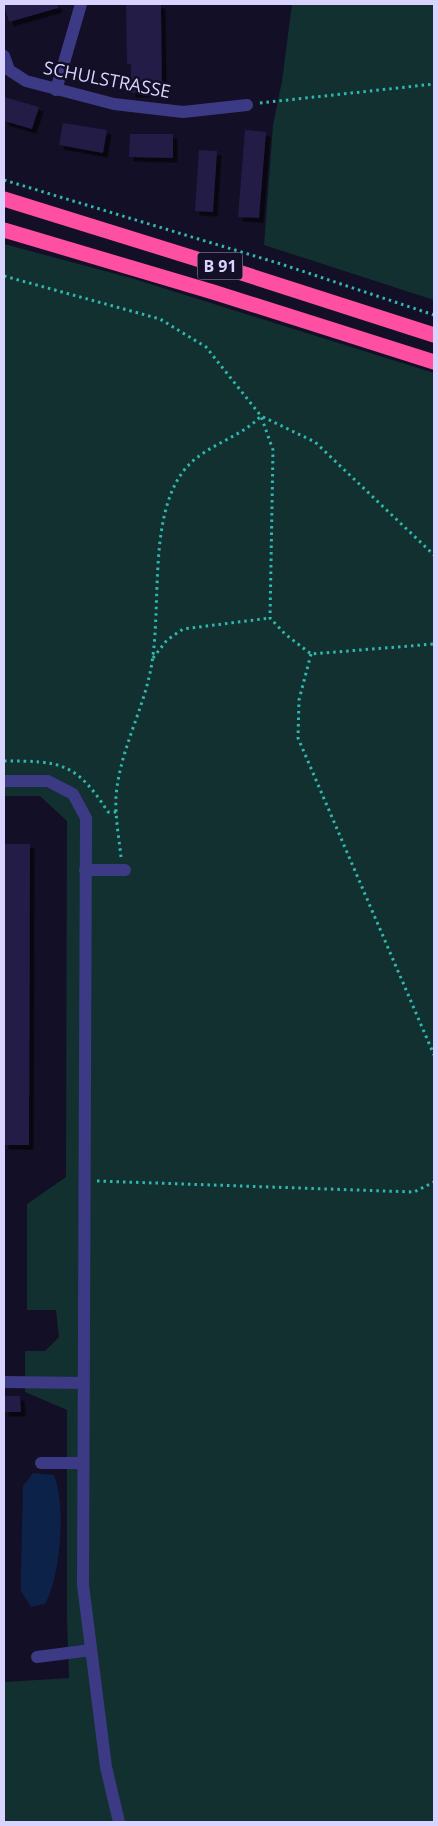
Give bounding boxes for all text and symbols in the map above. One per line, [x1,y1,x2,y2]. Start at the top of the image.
street label: SCHULSTRASSE [42,55,173,103]
road number: B 91 [198,252,242,280]

